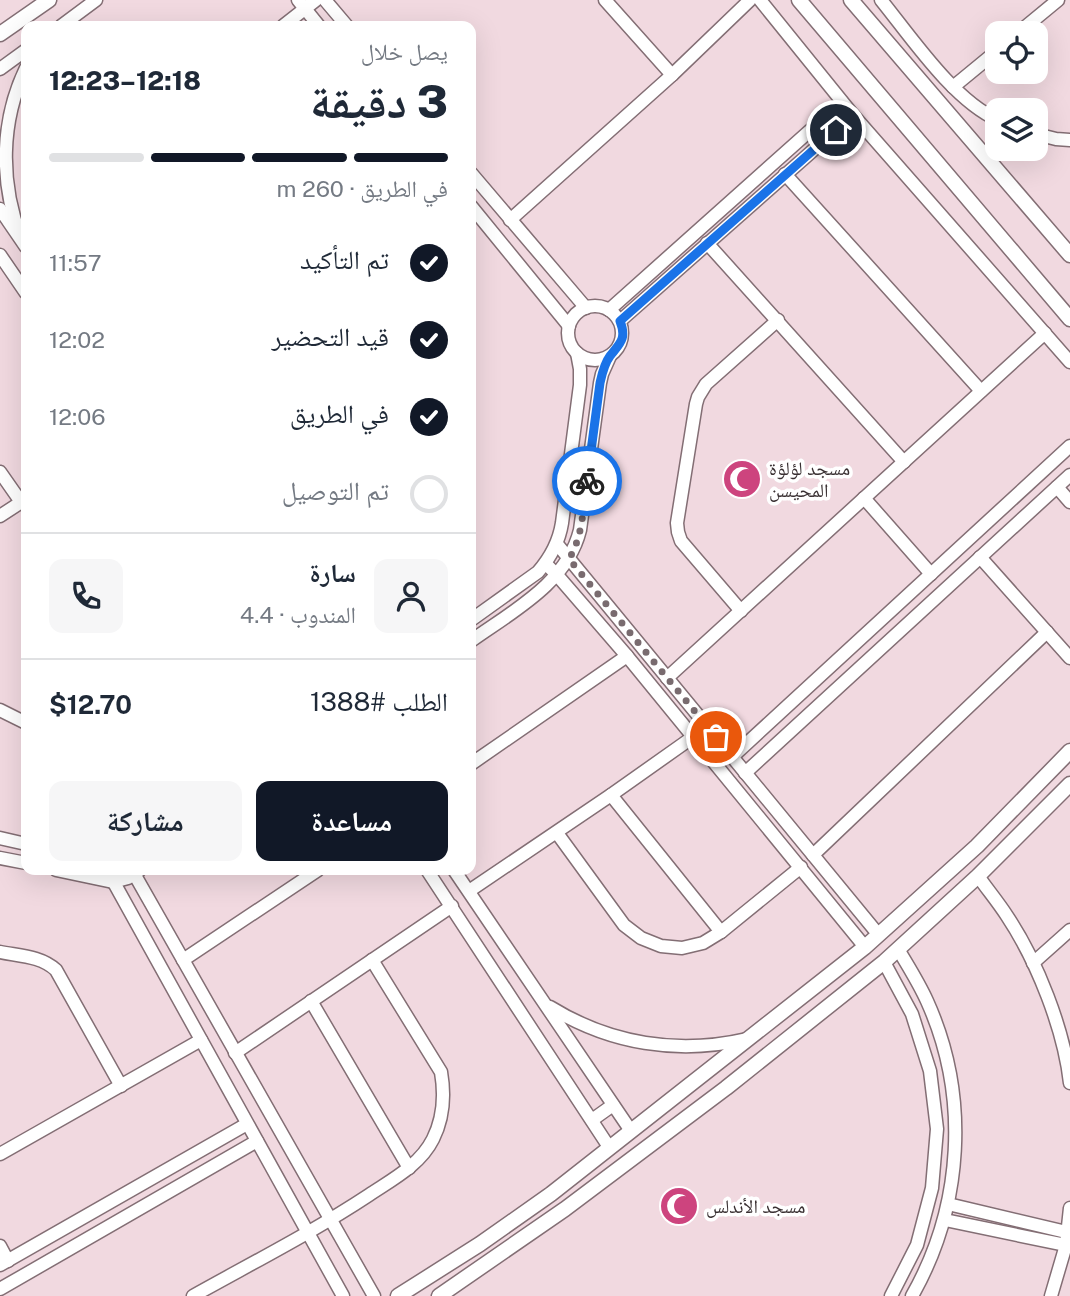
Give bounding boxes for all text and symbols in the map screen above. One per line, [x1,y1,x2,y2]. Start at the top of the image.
map controls [985,21,1048,161]
button: locate [985,21,1048,84]
text: يصل خلال [361,38,448,65]
text: 12:18–12:23 [49,65,201,96]
text: 3 دقيقة [310,74,448,128]
button: layers [985,98,1048,161]
pin [806,100,866,160]
icon: home [817,111,855,149]
text: في الطريق · 260 m [276,175,448,202]
text: تم التأكيد [300,244,389,275]
icon: check [410,244,448,282]
text: 11:57 [49,249,101,276]
text: قيد التحضير [272,321,389,352]
icon: check [410,321,448,359]
text: 12:02 [49,326,105,353]
text: في الطريق [290,398,389,429]
icon: check [410,398,448,436]
text: 12:06 [49,403,106,430]
courier [552,446,622,516]
place label: مسجد لؤلؤة المحيسن [769,457,850,502]
mosque icon: مسجد لؤلؤة المحيسن [721,458,763,500]
icon: bike [568,462,606,500]
text: تم التوصيل [282,475,389,506]
text: سارة [309,557,356,588]
button: phone [49,559,123,633]
button: person [374,559,448,633]
text: المندوب · 4.4 [240,601,356,628]
text: الطلب #1388 [310,686,448,717]
text: $12.70 [49,689,132,720]
pin [686,707,746,767]
icon: bag [697,718,735,756]
button: مشاركة [49,781,242,861]
button: مساعدة [256,781,448,861]
mosque icon: مسجد الأندلس [658,1185,700,1227]
place label: مسجد الأندلس [706,1195,805,1218]

